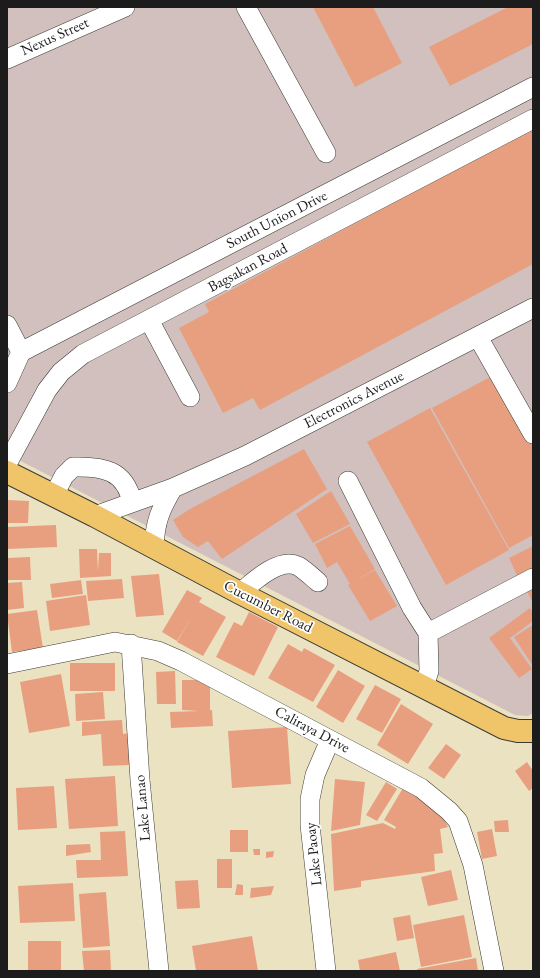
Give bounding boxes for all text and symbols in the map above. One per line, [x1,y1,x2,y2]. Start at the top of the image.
street label: Nexus Street [18,14,92,60]
street label: South Union Drive [224,187,330,253]
street label: Bagsakan Road [205,240,291,296]
street label: Electronics Avenue [301,367,407,433]
street label: Cucumber Road [221,577,315,637]
street label: Caliraya Drive [272,703,352,757]
street label: Lake Lanao [131,774,155,842]
street label: Lake Paoay [302,821,326,887]

